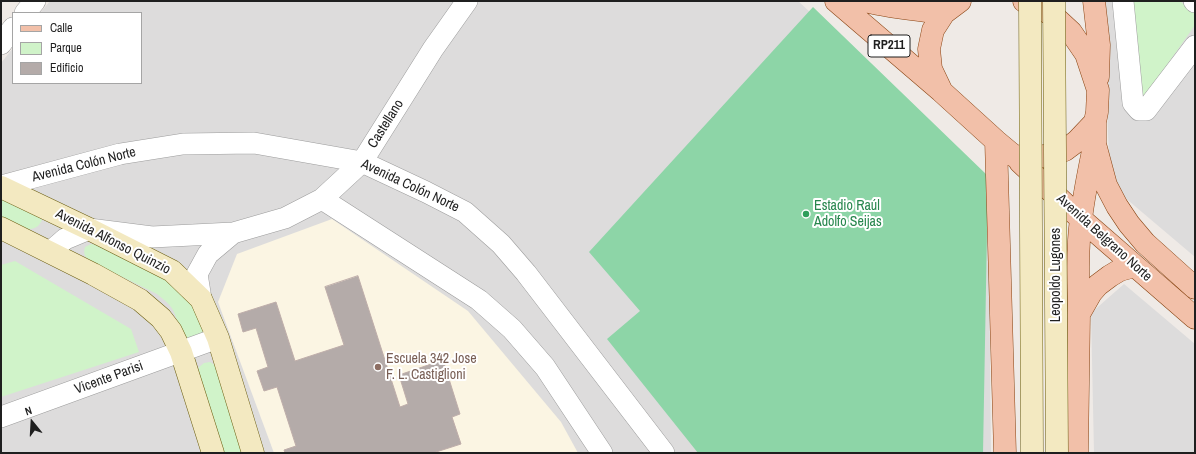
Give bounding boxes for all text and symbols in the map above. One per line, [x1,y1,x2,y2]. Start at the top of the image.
legend [12,12,142,84]
text: Calle [50,20,72,36]
road number: RP211 [868,35,910,57]
text: Parque [50,40,82,56]
text: Edificio [50,60,83,76]
street label: Castellano [365,97,407,151]
street label: Avenida Colón Norte [30,144,138,186]
street label: Avenida Colón Norte [358,156,462,216]
street label: Avenida Belgrano Norte [1053,191,1155,285]
place label: Estadio Raúl Adolfo Seijas [814,198,882,230]
street label: Avenida Alfonso Quinzio [53,206,173,278]
marker: Estadio Raúl Adolfo Seijas [801,209,811,219]
street label: Leopoldo Lugones [1048,228,1064,322]
place label: Escuela 342 Jose F. L. Castiglioni [386,351,477,384]
street label: Vicente Parisi [72,358,146,398]
marker: Escuela 342 Jose F. L. Castiglioni [373,362,383,372]
north arrow [12,402,52,442]
text: N [23,403,34,418]

